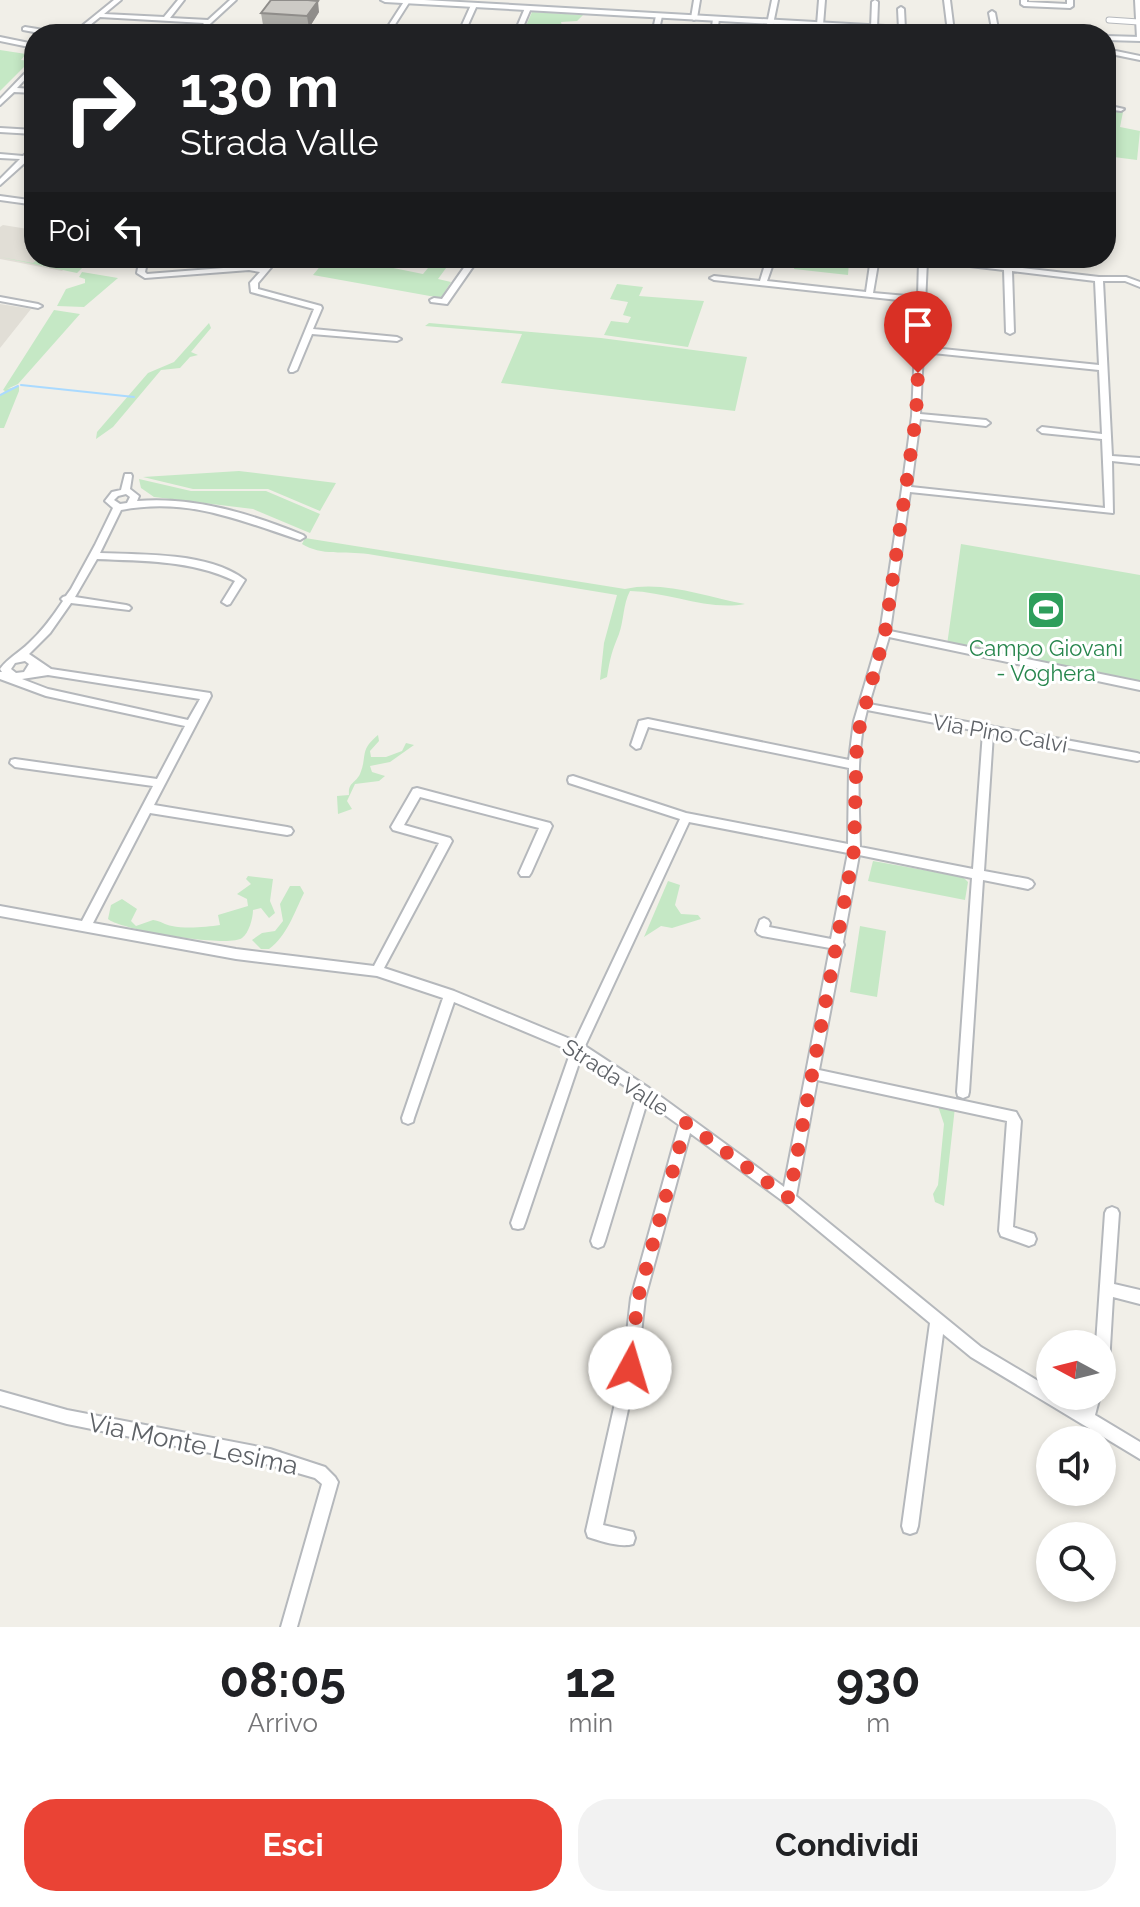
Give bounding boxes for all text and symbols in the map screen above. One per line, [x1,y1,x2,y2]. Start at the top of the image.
text: 130 m [180,54,339,120]
icon: right [48,56,152,160]
text: Strada Valle [180,121,379,163]
icon: left [107,208,151,252]
text: Poi [48,213,91,248]
pin [884,291,952,373]
icon: arrive [896,303,940,347]
sports icon: Campo Giovani - Voghera [1025,589,1067,631]
place label: Campo Giovani - Voghera [969,635,1123,686]
street label: Via Pino Calvi [931,708,1069,758]
street label: Strada Valle [558,1033,674,1121]
position arrow [588,1326,672,1410]
north arrow [1036,1330,1116,1410]
map controls [1036,1330,1116,1602]
street label: Via Monte Lesima [85,1407,301,1481]
button: sound [1036,1426,1116,1506]
button: search [1036,1522,1116,1602]
text: 08:05 [220,1652,346,1708]
text: 12 [566,1652,616,1708]
text: 930 [836,1652,920,1708]
text: Arrivo [248,1708,318,1738]
text: min [569,1708,613,1738]
text: m [866,1708,890,1738]
button: Esci [24,1799,562,1891]
button: Condividi [578,1799,1116,1891]

